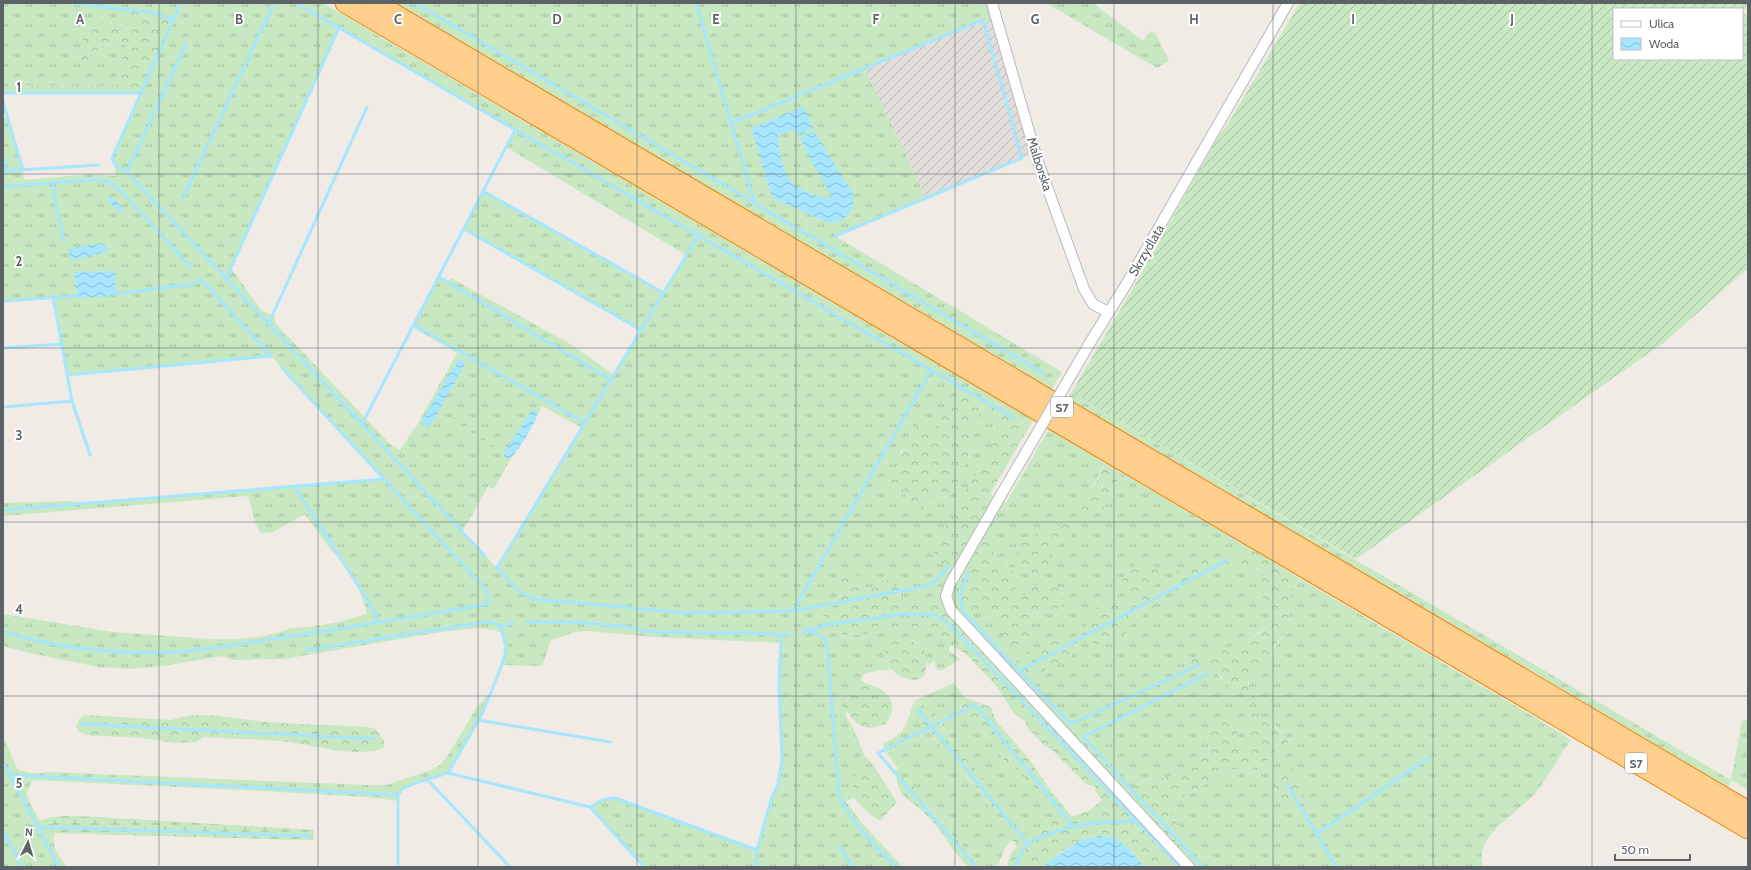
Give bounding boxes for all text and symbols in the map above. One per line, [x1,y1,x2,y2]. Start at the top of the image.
legend [1613,8,1743,60]
text: A [76,11,85,27]
text: B [235,11,243,27]
text: C [394,11,402,27]
text: D [552,11,562,27]
text: E [712,11,720,27]
text: F [873,11,880,27]
text: G [1031,11,1040,27]
text: H [1189,11,1199,27]
text: I [1351,11,1355,27]
text: J [1509,11,1514,27]
text: Ulica [1649,16,1674,31]
text: Woda [1649,36,1679,51]
text: 1 [17,79,21,95]
street label: Malborska [1024,135,1056,194]
street label: Skrzydlata [1125,221,1168,279]
text: 2 [16,253,23,269]
road number: S7 [1051,397,1073,417]
text: 3 [15,427,23,443]
text: 4 [15,601,23,617]
road number: S7 [1625,753,1647,773]
text: 5 [16,775,23,791]
north arrow [8,822,48,862]
text: N [24,825,33,839]
scale bar [1615,836,1690,862]
text: 50 m [1621,842,1649,857]

